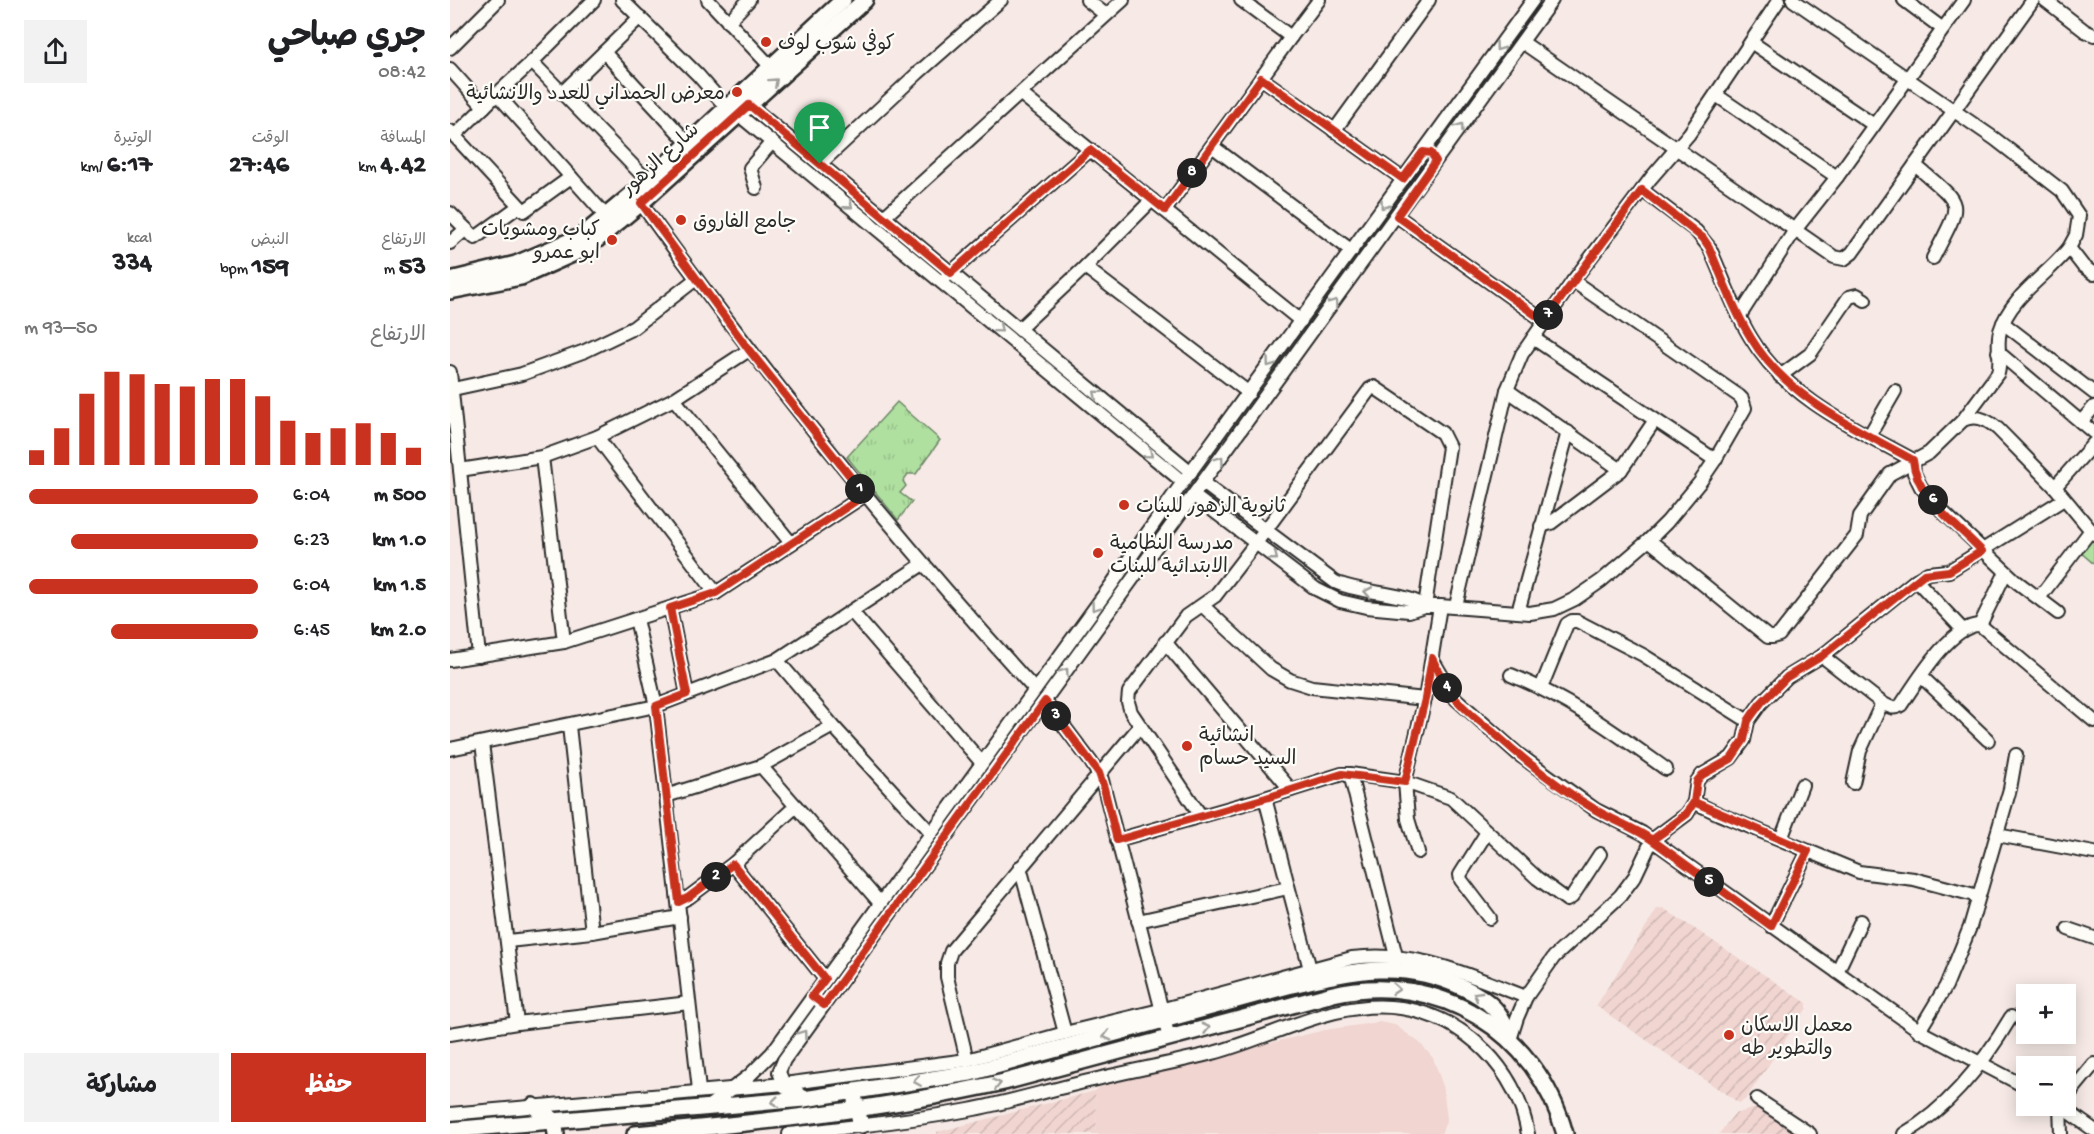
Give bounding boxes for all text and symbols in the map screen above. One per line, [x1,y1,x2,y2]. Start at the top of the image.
button: share [24,20,87,83]
text: جري صباحي [268,20,426,58]
place label: كوفي شوب لوف [778,29,895,57]
marker: كوفي شوب لوف [759,35,773,49]
one-way arrow [1495,41,1506,52]
text: 08:42 [378,62,426,85]
one-way arrow [767,79,778,90]
place label: معرض الحمداني للعدد والانشائية [466,83,725,110]
marker: معرض الحمداني للعدد والانشائية [730,85,744,99]
pin [794,102,845,164]
icon: arrive [803,111,836,144]
street label: شارع الزهور [616,119,705,202]
one-way arrow [1453,123,1464,134]
text: الوتيرة [113,130,152,149]
text: الوقت [252,130,289,149]
text: المسافة [380,130,426,149]
text: 6:17 [107,151,152,182]
text: 27:46 [229,151,289,182]
text: 4.42 [380,151,426,182]
pin: 8 [1177,158,1207,188]
text: /km [80,159,107,178]
text: km [358,159,380,178]
text: 8 [1188,163,1196,182]
one-way arrow [842,198,853,209]
one-way arrow [1381,199,1392,210]
place label: جامع الفاروق [693,211,796,235]
marker: جامع الفاروق [674,213,688,227]
place label: كباب ومشويات ابو عمرو [481,219,600,266]
text: kcal [127,230,152,249]
text: النبض [251,232,289,251]
text: الارتفاع [381,232,426,251]
marker: كباب ومشويات ابو عمرو [605,233,619,247]
text: 334 [113,249,152,280]
text: 159 [252,253,289,284]
text: 53 [399,253,426,284]
text: bpm [220,261,252,280]
text: m [384,261,399,280]
one-way arrow [1327,298,1338,309]
pin: 7 [1533,300,1563,330]
text: 7 [1544,305,1552,324]
text: 50–93 m [24,318,98,341]
one-way arrow [992,322,1003,333]
text: الارتفاع [370,325,426,348]
one-way arrow [1266,357,1277,368]
one-way arrow [1093,390,1104,401]
one-way arrow [1142,447,1153,458]
one-way arrow [1213,456,1224,467]
pin: 1 [845,474,875,504]
text: 1 [857,479,863,498]
text: 6:04 [293,485,330,508]
text: 500 m [374,485,426,508]
pin: 6 [1918,485,1948,515]
text: 6 [1929,490,1937,509]
place label: ثانوية الزهور للبنات [1136,496,1287,520]
marker: ثانوية الزهور للبنات [1117,498,1131,512]
text: 6:23 [293,530,330,553]
text: 1.0 km [372,530,426,553]
place label: مدرسة النظامية الابتدائية للبنات [1110,533,1234,580]
marker: مدرسة النظامية الابتدائية للبنات [1091,546,1105,560]
one-way arrow [1267,550,1278,561]
text: 6:04 [293,575,330,598]
text: 1.5 km [373,575,426,598]
one-way arrow [1363,586,1373,599]
one-way arrow [1091,600,1102,611]
text: 6:45 [294,620,330,643]
text: 2.0 km [371,620,426,643]
one-way arrow [1058,668,1069,679]
pin: 4 [1432,673,1462,703]
text: 4 [1443,678,1451,697]
pin: 3 [1041,701,1071,731]
text: 3 [1052,706,1060,725]
place label: انشائية السيد حسام [1199,725,1297,772]
marker: انشائية السيد حسام [1180,739,1194,753]
pin: 2 [701,862,731,892]
text: 2 [712,867,720,886]
pin: 5 [1694,867,1724,897]
text: 5 [1705,872,1713,891]
one-way arrow [1391,982,1400,995]
map controls [2016,984,2076,1116]
button: + [2016,984,2076,1044]
one-way arrow [1473,991,1483,1003]
place label: معمل الاسكان والتطوير طه [1741,1015,1853,1062]
one-way arrow [1201,1023,1211,1036]
marker: معمل الاسكان والتطوير طه [1722,1028,1736,1042]
one-way arrow [796,1029,807,1040]
one-way arrow [1102,1029,1113,1041]
button: مشاركة [24,1053,219,1122]
button: حفظ [231,1053,426,1122]
button: − [2016,1056,2076,1116]
one-way arrow [913,1075,922,1087]
one-way arrow [992,1078,1002,1091]
one-way arrow [770,1095,779,1108]

